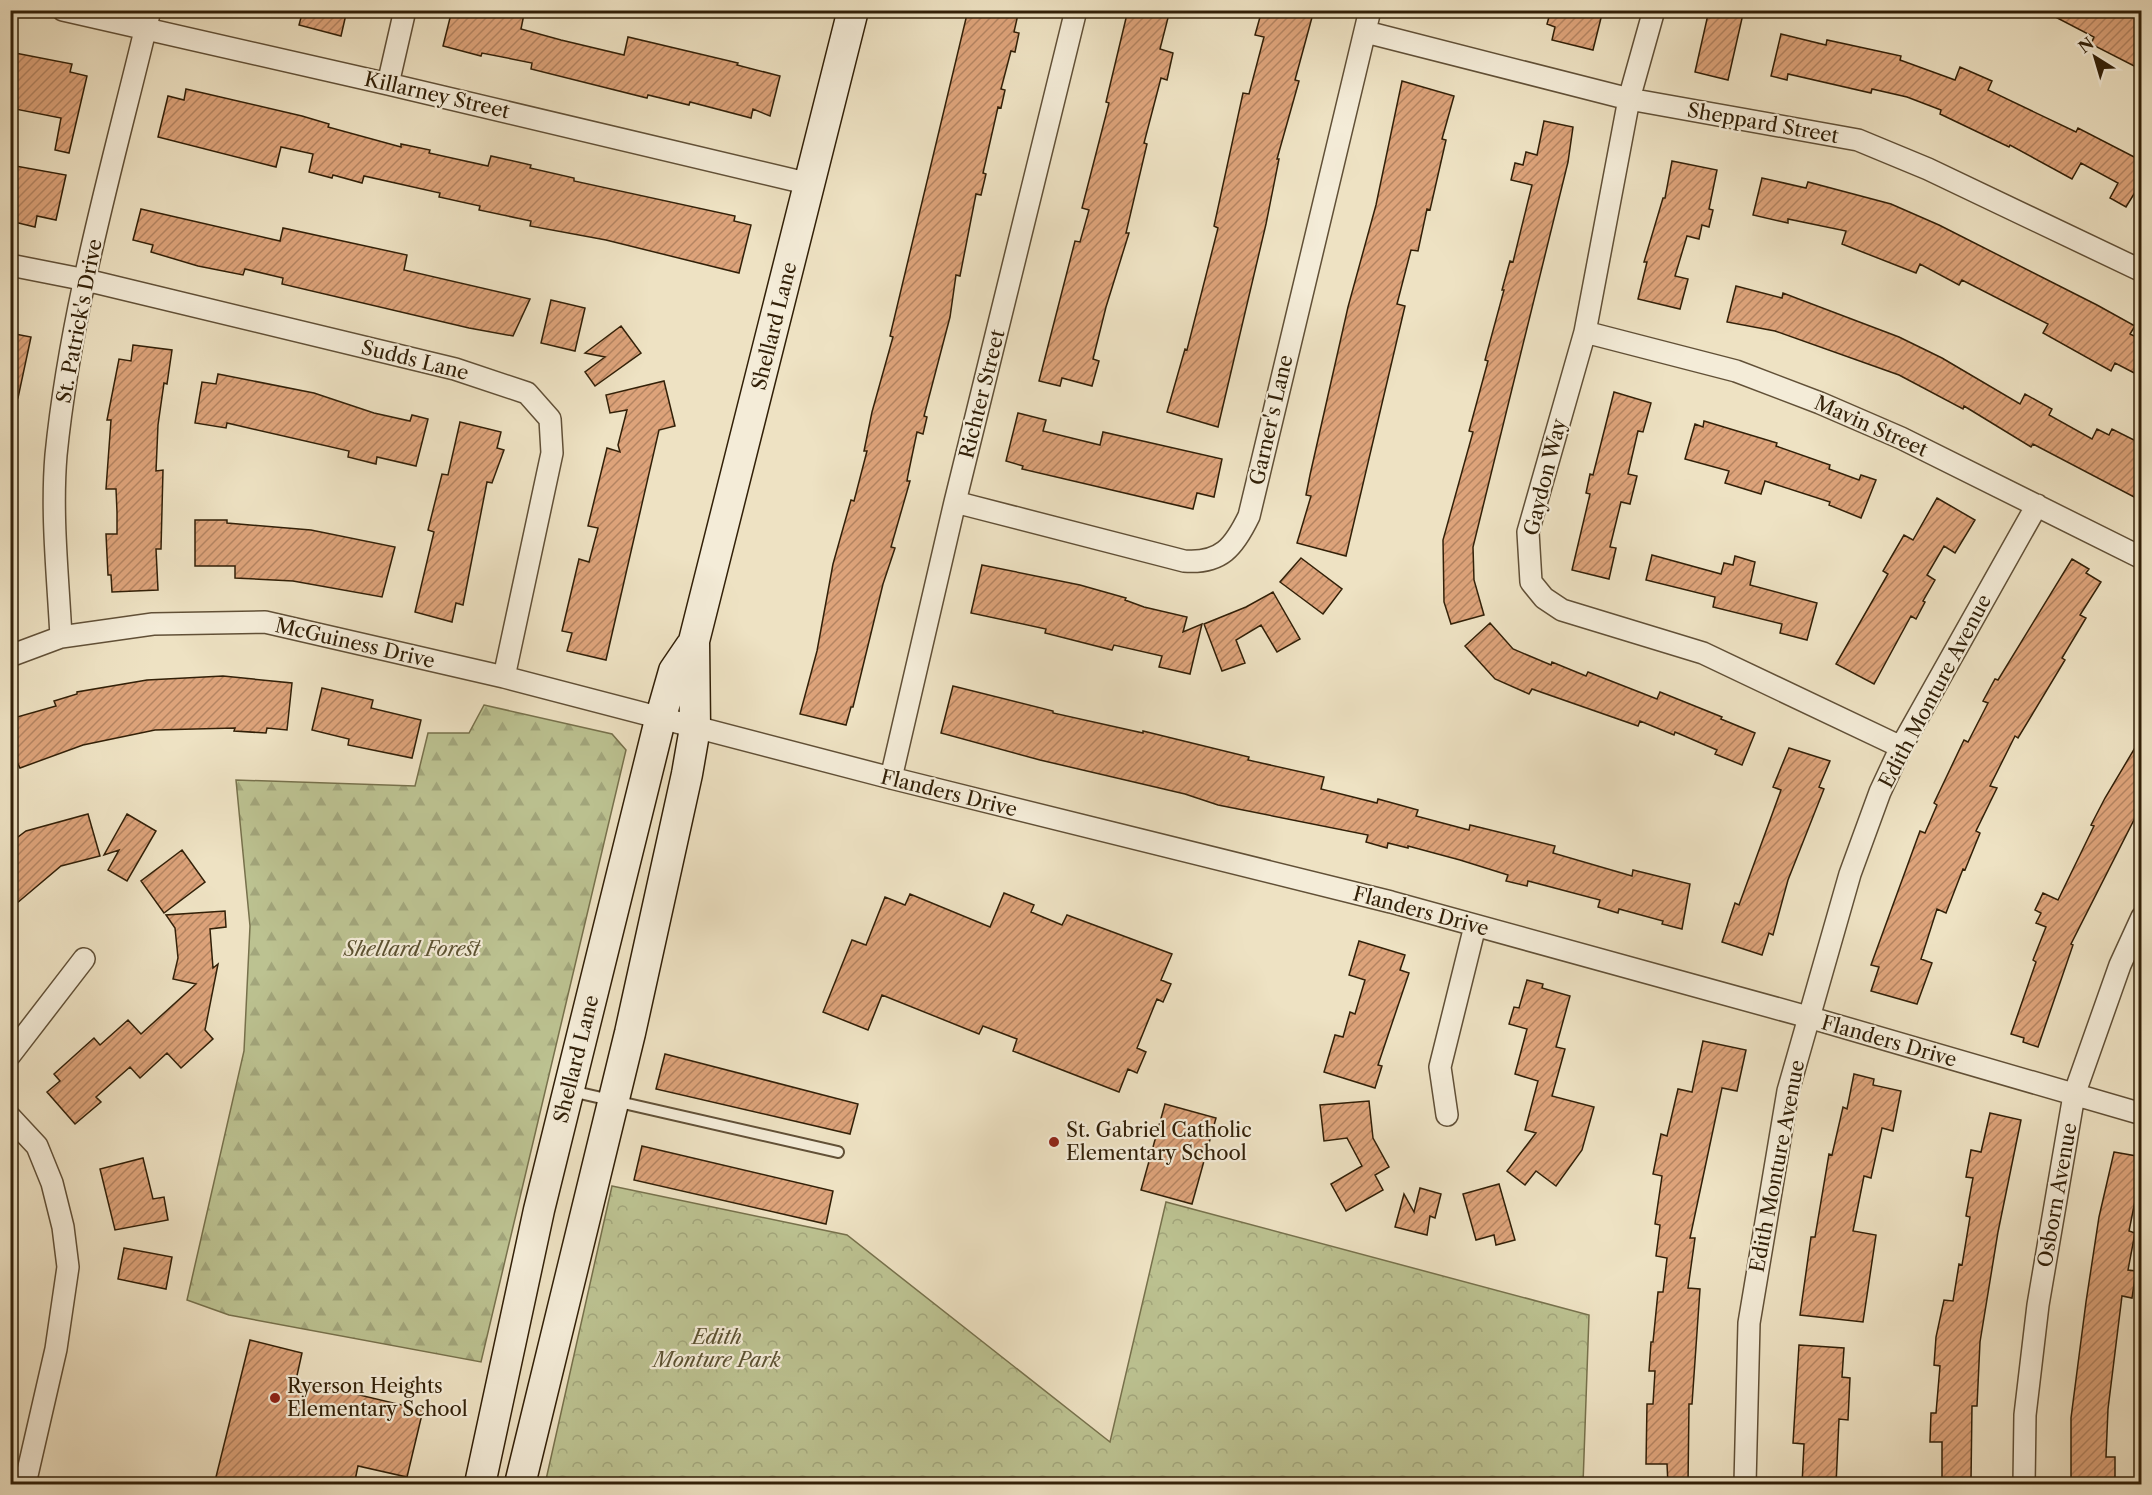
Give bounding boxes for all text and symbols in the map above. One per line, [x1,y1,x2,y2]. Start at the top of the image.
north arrow [2065,27,2125,87]
text: N [2074,33,2098,57]
street label: Killarney Street [362,67,512,123]
street label: Sheppard Street [1685,98,1841,148]
street label: St. Patrick's Drive [51,237,107,405]
street label: Shellard Lane [746,259,802,393]
street label: Richter Street [954,327,1010,461]
street label: Sudds Lane [359,335,471,385]
street label: Garner's Lane [1244,353,1298,487]
street label: Mavin Street [1811,390,1931,462]
street label: Gaydon Way [1519,415,1571,538]
street label: Edith Monture Avenue [1874,590,1996,792]
street label: McGuiness Drive [273,613,437,673]
street label: Flanders Drive [878,764,1020,822]
street label: Flanders Drive [1350,881,1492,941]
park label: Shellard Forest [343,937,481,961]
street label: Shellard Lane [548,992,604,1126]
street label: Flanders Drive [1819,1010,1959,1072]
street label: Edith Monture Avenue [1745,1058,1809,1274]
place label: St. Gabriel Catholic Elementary School [1066,1118,1252,1165]
street label: Osborn Avenue [2032,1121,2082,1269]
marker: St. Gabriel Catholic Elementary School [1047,1135,1061,1149]
park label: Edith Monture Park [651,1325,781,1372]
place label: Ryerson Heights Elementary School [287,1374,468,1421]
marker: Ryerson Heights Elementary School [268,1391,282,1405]

